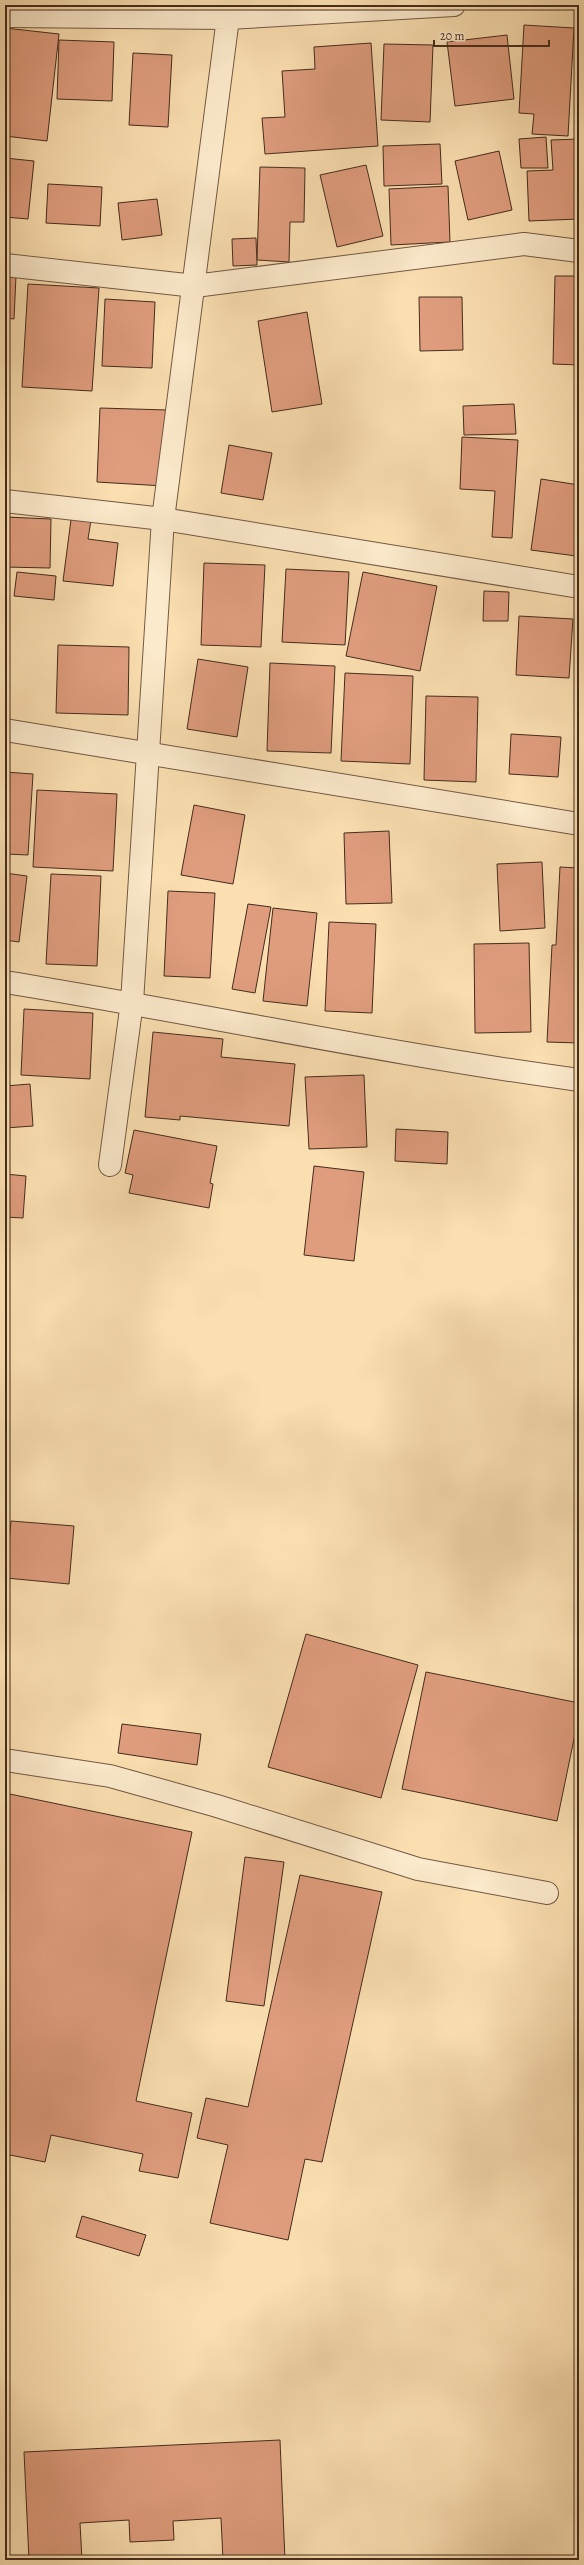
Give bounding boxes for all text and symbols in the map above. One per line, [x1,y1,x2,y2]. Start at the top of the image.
scale bar [434,22,549,48]
text: 20 m [440,28,464,44]

